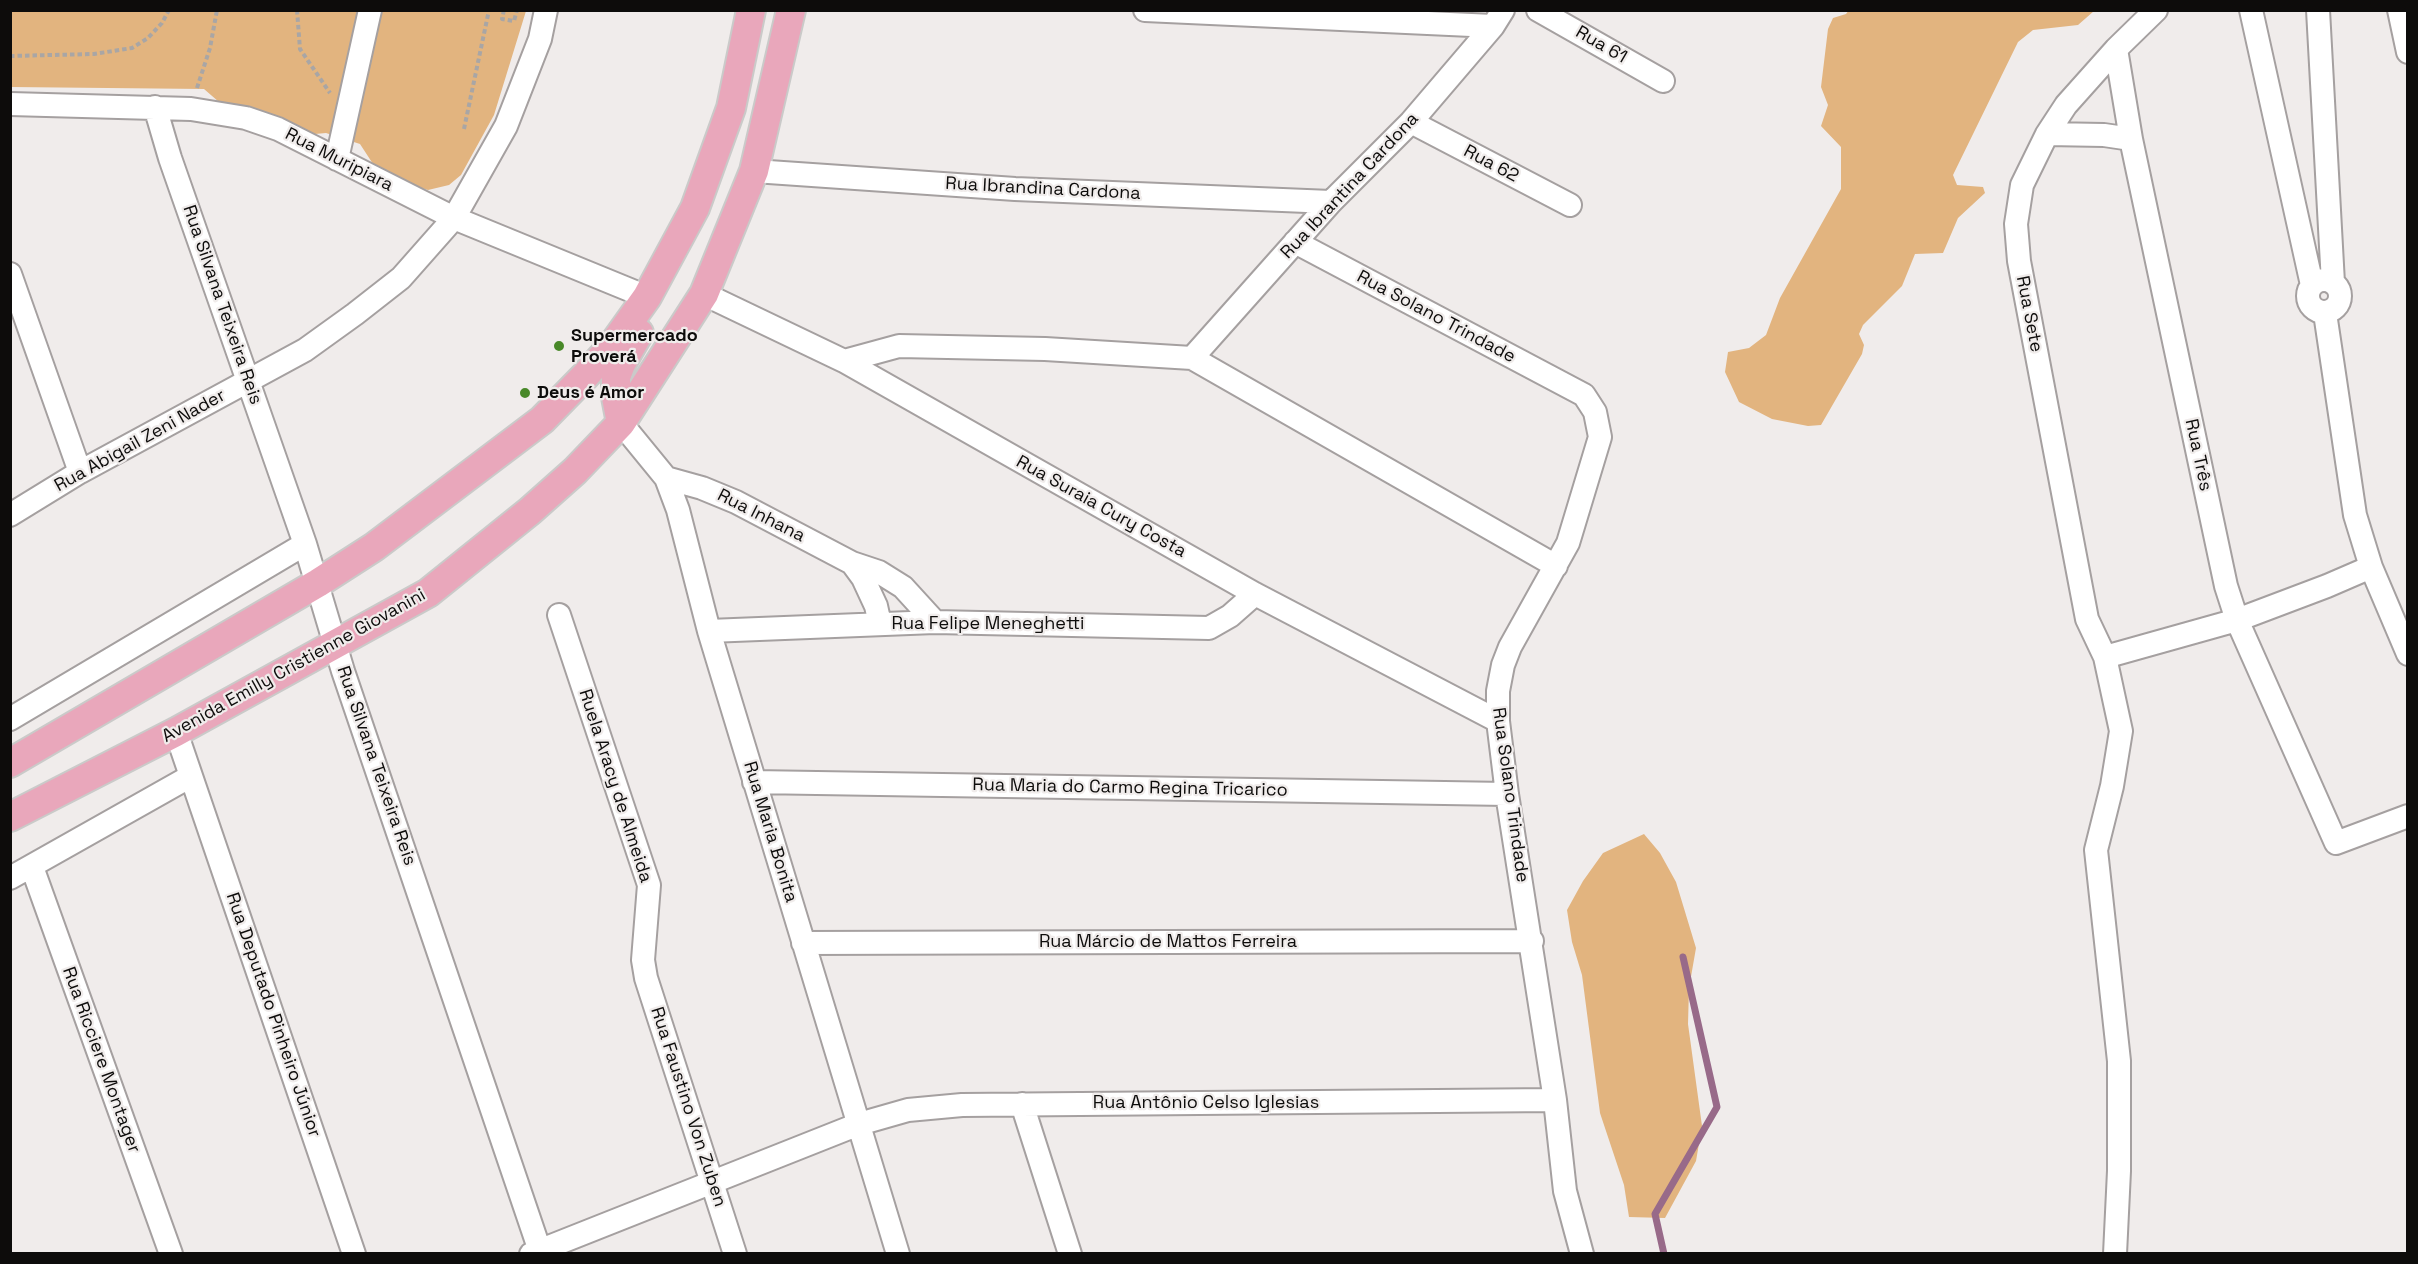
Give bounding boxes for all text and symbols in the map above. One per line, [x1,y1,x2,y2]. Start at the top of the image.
street label: Rua 61 [1571,22,1631,68]
street label: Rua Ibrantina Cardona [1277,108,1423,264]
street label: Rua Muripiara [281,124,397,196]
street label: Rua 62 [1460,141,1522,187]
street label: Rua Ibrandina Cardona [945,173,1141,205]
street label: Rua Silvana Teixeira Reis [178,203,266,407]
street label: Rua Solano Trindade [1353,266,1519,368]
street label: Rua Sete [2011,274,2047,354]
place label: Supermercado Proverá [571,325,698,368]
marker: Supermercado Proverá [552,339,566,353]
place label: Deus é Amor [537,382,644,404]
street label: Rua Abigail Zeni Nader [51,385,229,497]
marker: Deus é Amor [518,386,532,400]
street label: Rua Três [2180,417,2216,493]
street label: Rua Suraia Cury Costa [1012,451,1190,563]
street label: Rua Inhana [714,485,808,547]
street label: Avenida Emilly Cristienne Giovanini [158,584,430,748]
street label: Rua Felipe Meneghetti [892,613,1084,635]
street label: Rua Silvana Teixeira Reis [332,664,420,868]
street label: Ruela Aracy de Almeida [574,687,656,885]
street label: Rua Solano Trindade [1487,706,1533,884]
street label: Rua Maria Bonita [738,759,802,905]
street label: Rua Maria do Carmo Regina Tricarico [972,774,1288,802]
street label: Rua Deputado Pinheiro Júnior [221,890,325,1140]
street label: Rua Márcio de Mattos Ferreira [1039,931,1297,953]
street label: Rua Ricciere Montager [57,964,145,1156]
street label: Rua Faustino Von Zuben [645,1004,731,1210]
street label: Rua Antônio Celso Iglesias [1093,1092,1319,1114]

